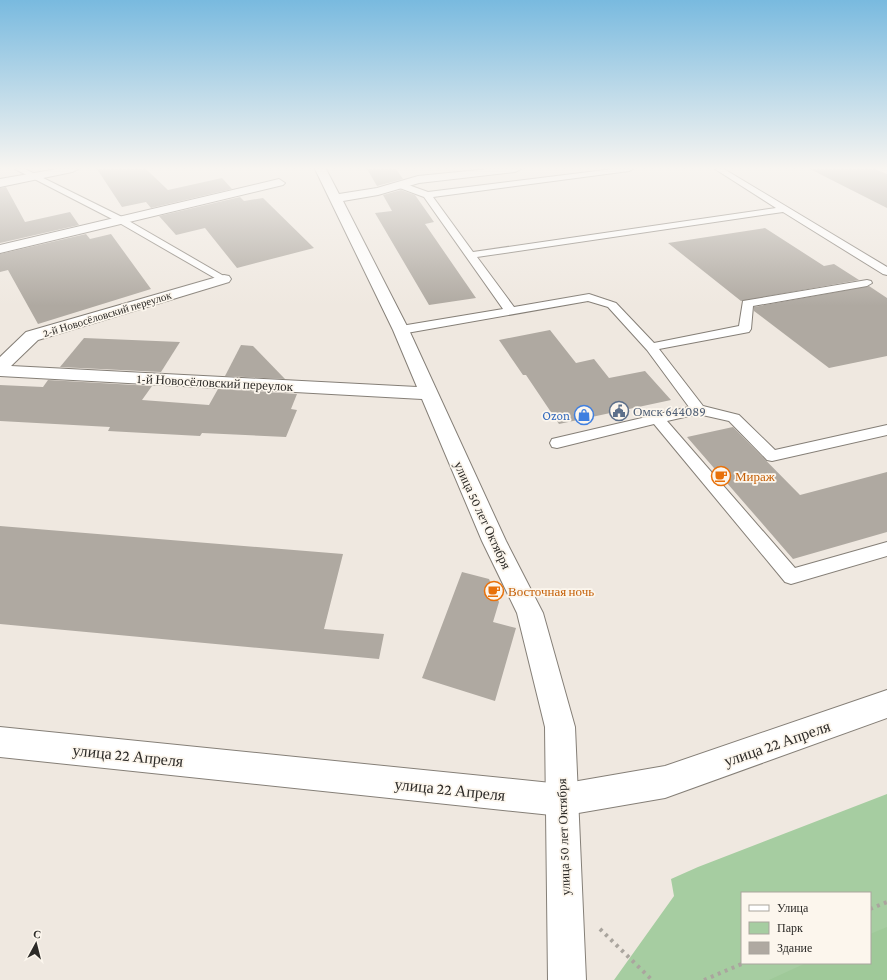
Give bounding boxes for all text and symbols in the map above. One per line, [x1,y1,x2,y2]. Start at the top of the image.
street label: 2-й Новосёловский переулок [41,289,173,339]
street label: 1-й Новосёловский переулок [137,371,294,394]
public building icon: Омск 644089 [608,400,630,422]
shop icon: Ozon [573,404,595,426]
place label: Омск 644089 [633,404,706,419]
place label: Ozon [542,408,570,423]
street label: улица 50 лет Октября [451,459,514,571]
cafe icon: Мираж [710,465,732,487]
place label: Мираж [735,469,776,484]
cafe icon: Восточная ночь [483,580,505,602]
place label: Восточная ночь [508,584,594,599]
street label: улица 22 Апреля [722,717,833,771]
street label: улица 22 Апреля [72,741,185,771]
street label: улица 22 Апреля [394,775,507,805]
street label: улица 50 лет Октября [554,778,573,896]
legend [741,892,871,964]
text: Улица [777,901,809,915]
text: Парк [777,921,803,935]
north arrow [16,924,56,964]
text: С [33,928,42,941]
text: Здание [777,941,812,955]

